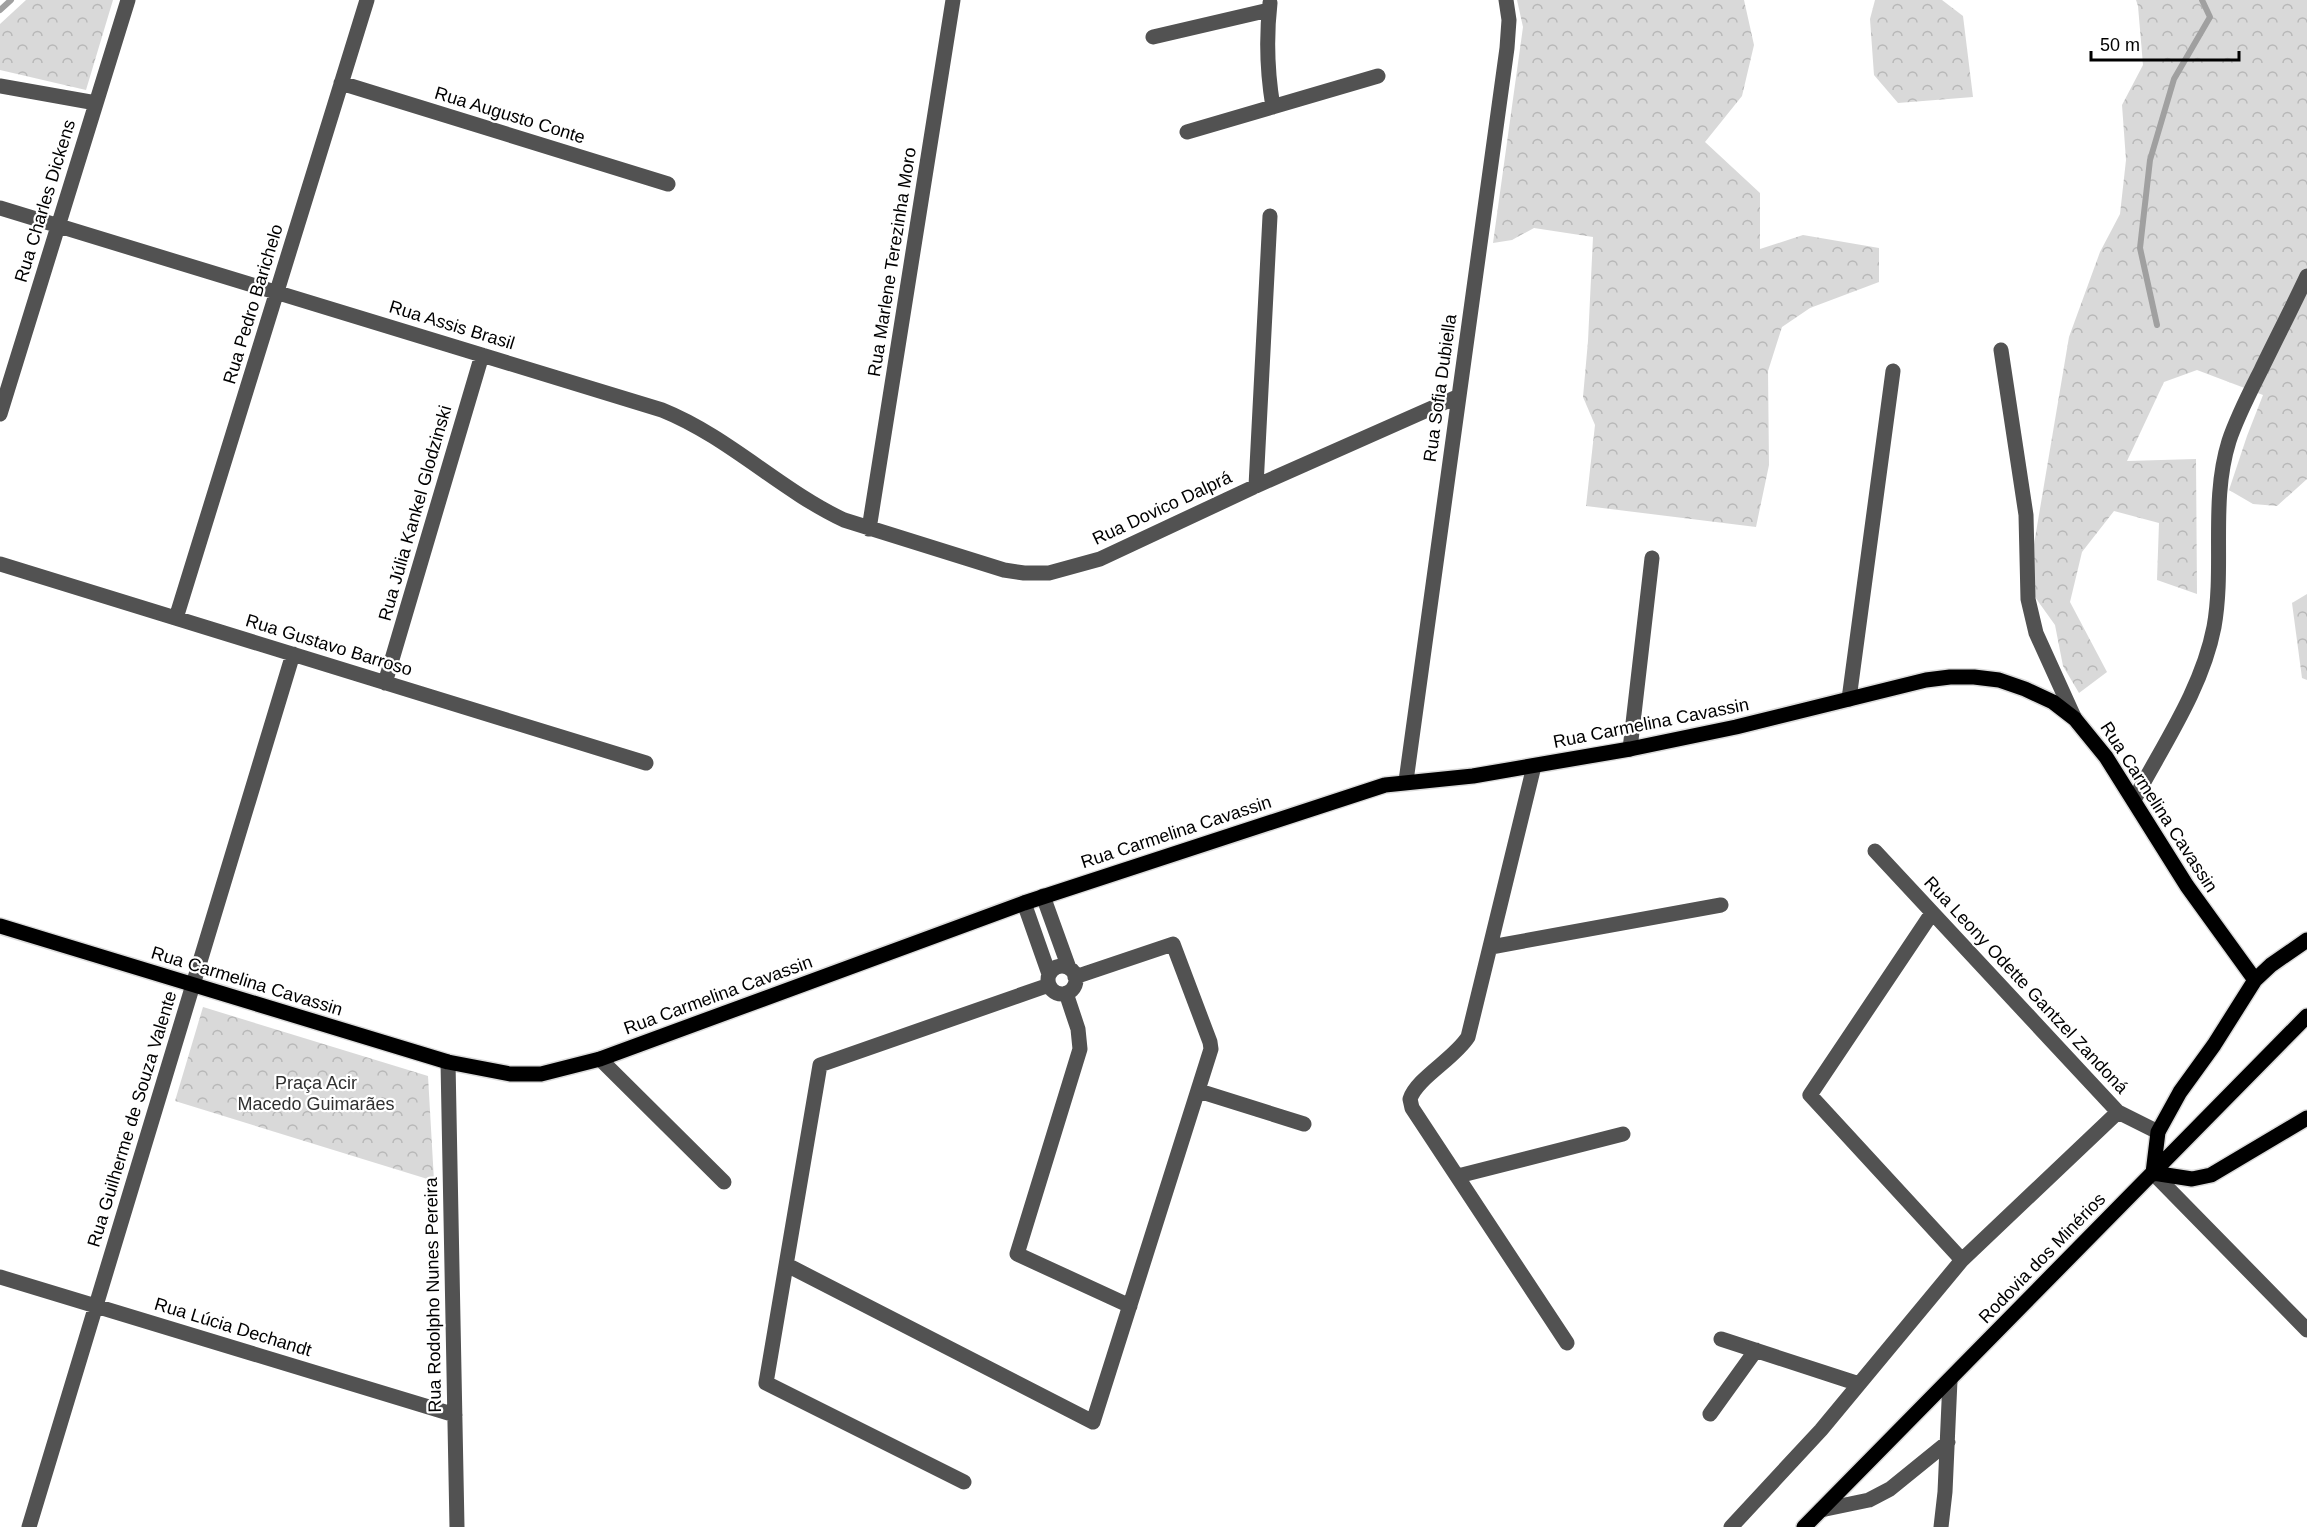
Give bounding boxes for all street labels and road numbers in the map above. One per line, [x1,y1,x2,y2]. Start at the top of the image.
street label: Rua Augusto Conte [432,83,588,147]
street label: Rua Charles Dickens [11,117,79,285]
street label: Rua Marlene Terezinha Moro [864,146,920,378]
street label: Rua Pedro Barichelo [219,222,287,386]
street label: Rua Assis Brasil [387,296,517,354]
street label: Rua Sofia Dubiella [1420,312,1460,463]
street label: Rua Júlia Kankel Glodzinski [375,403,455,623]
street label: Rua Dovico Dalprá [1089,467,1236,549]
street label: Rua Gustavo Barroso [243,610,415,680]
street label: Rua Carmelina Cavassin [1551,694,1751,752]
street label: Rua Carmelina Cavassin [2096,718,2222,896]
street label: Rua Carmelina Cavassin [1078,792,1274,872]
street label: Rua Leony Odette Gantzel Zandoná [1920,872,2133,1098]
street label: Rua Carmelina Cavassin [149,942,345,1020]
street label: Rua Carmelina Cavassin [621,952,815,1038]
street label: Rua Guilherme de Souza Valente [83,988,181,1250]
street label: Rua Rodolpho Nunes Pereira [421,1176,445,1413]
street label: Rodovia dos Minérios [1975,1189,2109,1327]
street label: Rua Lúcia Dechandt [152,1294,314,1360]

